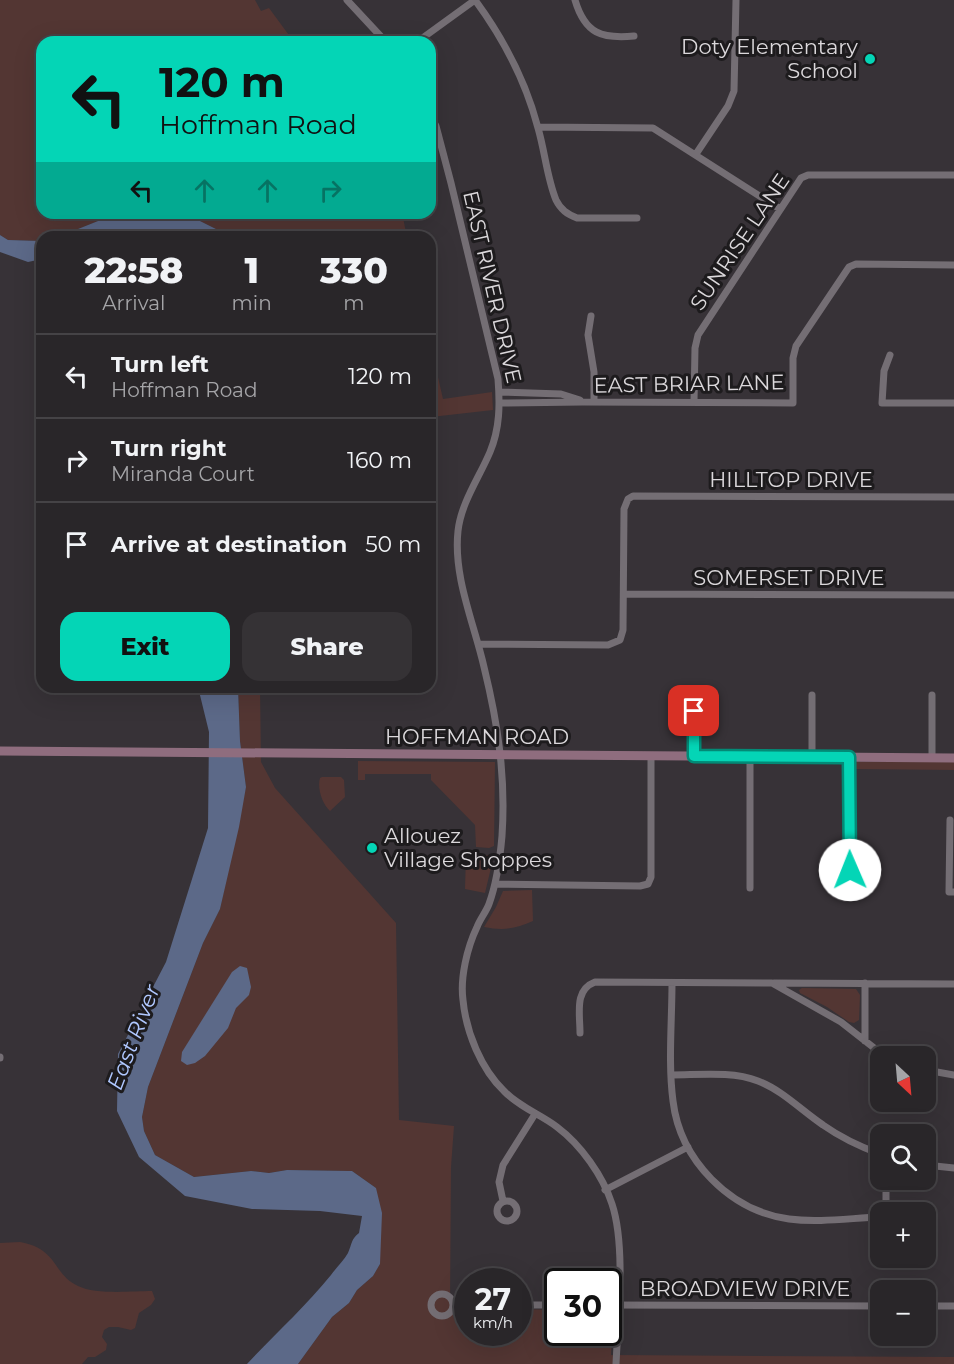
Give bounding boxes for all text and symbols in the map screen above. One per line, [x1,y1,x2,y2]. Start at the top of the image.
place label: Doty Elementary School [681,34,859,83]
marker: Doty Elementary School [863,52,877,66]
text: 120 m [159,56,285,108]
icon: left [60,60,138,138]
text: Hoffman Road [159,108,357,141]
street label: SUNRISE LANE [685,169,794,315]
icon: left [125,174,158,207]
icon: ahead [188,174,221,207]
icon: ahead [251,174,284,207]
icon: right [314,174,347,207]
street label: EAST RIVER DRIVE [458,188,527,385]
text: 22:58 [84,248,183,292]
text: 1 [244,248,259,292]
text: 330 [320,248,388,292]
text: Arrival [102,291,165,315]
text: min [232,291,272,315]
text: m [343,291,364,315]
text: Turn left [111,351,209,378]
icon: left [60,360,93,393]
text: 120 m [348,363,412,390]
street label: EAST BRIAR LANE [593,369,785,398]
text: Hoffman Road [111,378,257,402]
text: Turn right [111,435,226,462]
icon: right [60,444,93,477]
text: 160 m [347,447,412,474]
text: Miranda Court [111,462,255,486]
street label: HILLTOP DRIVE [709,467,873,492]
icon: arrive [60,528,93,561]
text: Arrive at destination [111,531,347,558]
text: 50 m [365,531,421,558]
street label: SOMERSET DRIVE [693,565,885,590]
button: Exit [60,612,230,681]
button: Share [242,612,412,681]
pin [668,685,719,736]
icon: arrive [677,694,710,727]
street label: HOFFMAN ROAD [385,724,569,749]
place label: Allouez Village Shoppes [384,823,552,872]
position arrow [818,838,882,902]
marker: Allouez Village Shoppes [365,841,379,855]
water label: East River [101,980,166,1094]
north arrow [870,1046,936,1112]
map controls [870,1046,936,1346]
button: search [870,1124,936,1190]
button: + [870,1202,936,1268]
speed limit sign: 30 [544,1268,622,1346]
street label: BROADVIEW DRIVE [640,1276,850,1301]
button: − [870,1280,936,1346]
text: 27 [475,1281,511,1318]
text: km/h [473,1313,513,1332]

